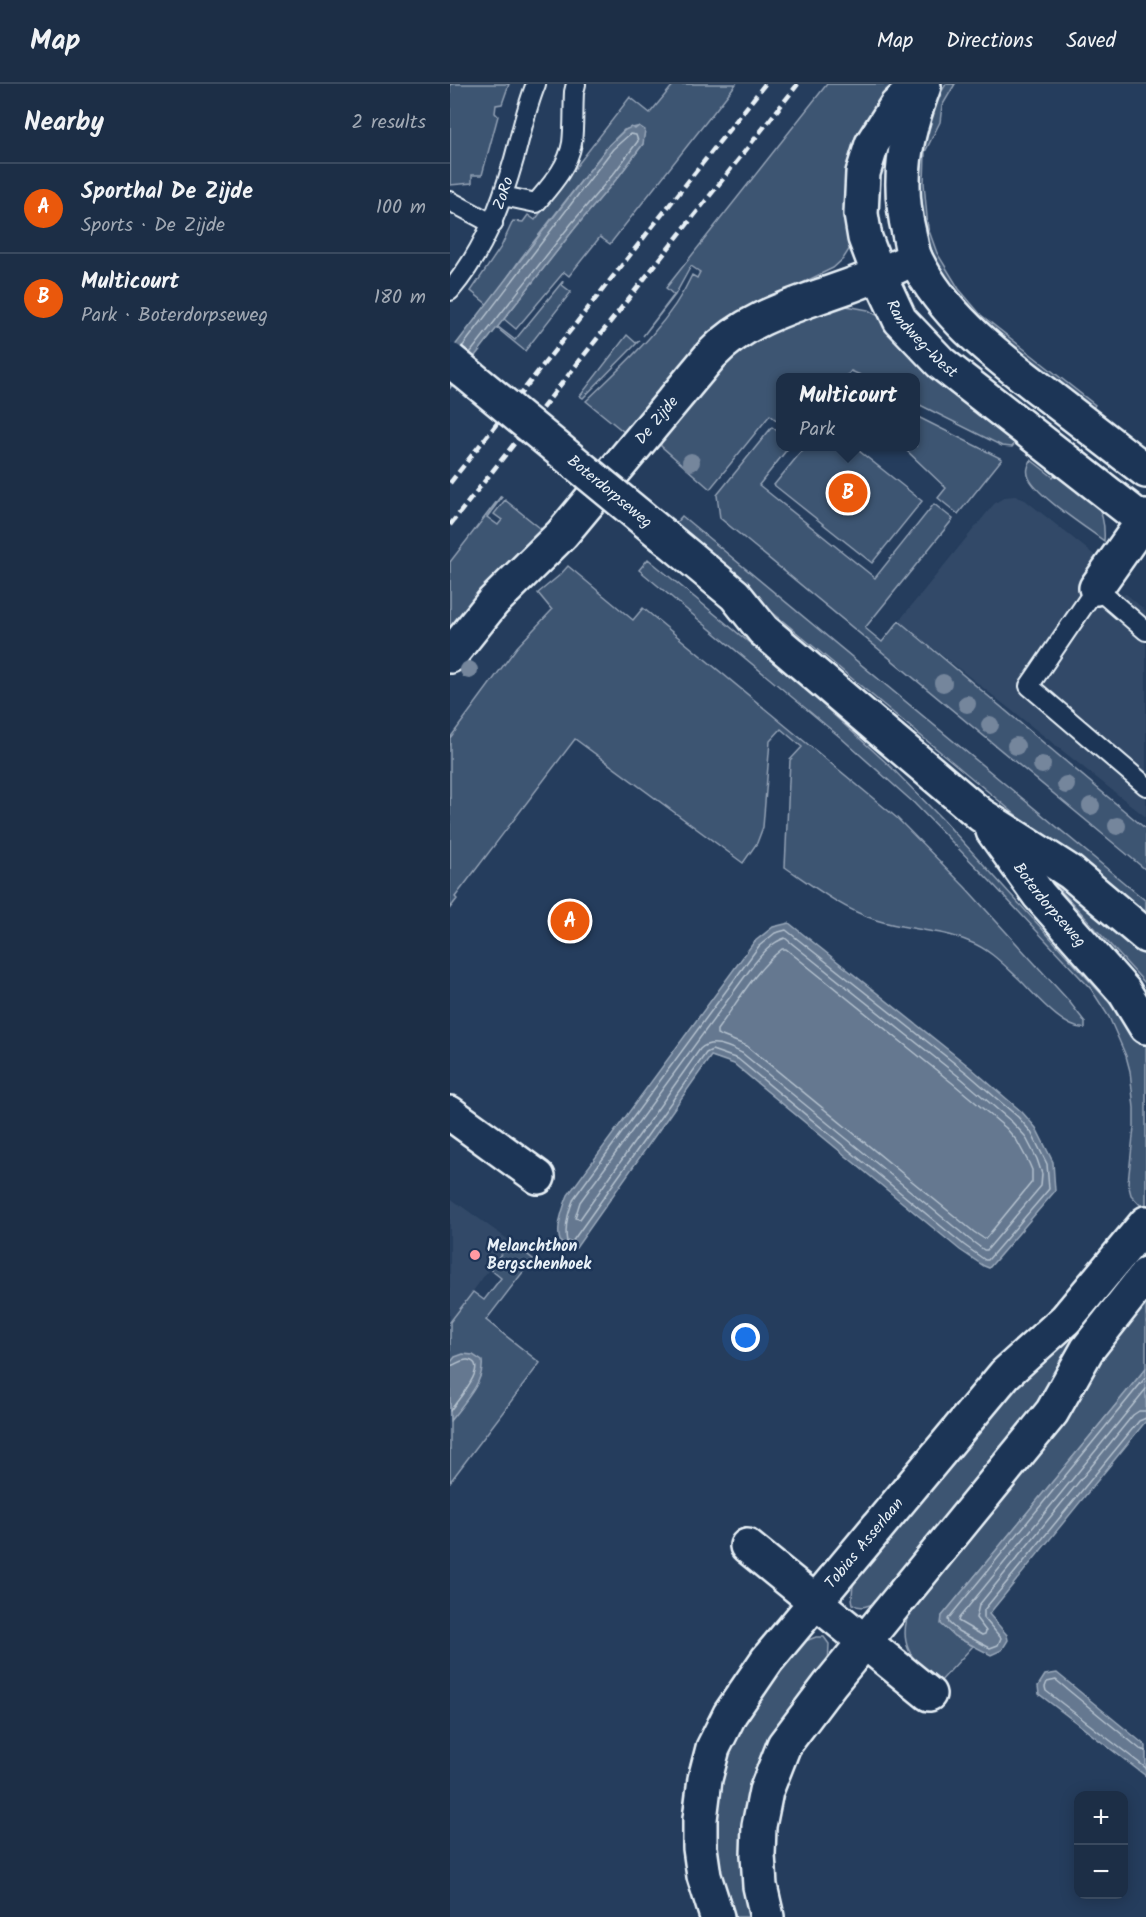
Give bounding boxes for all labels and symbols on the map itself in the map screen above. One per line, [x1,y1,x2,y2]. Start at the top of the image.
street label: ZoRo [486,174,520,214]
street label: Randweg-West [880,295,964,385]
street label: De Zijde [629,390,685,450]
street label: Boterdorpseweg [562,449,658,534]
pin: B [828,470,868,516]
street label: Boterdorpseweg [1007,857,1092,953]
pin: A [550,898,590,944]
place label: Melanchthon Bergschenhoek [487,1234,592,1277]
marker: Melanchthon Bergschenhoek [468,1248,482,1262]
your location [731,1323,760,1352]
street label: Tobias Asserlaan [819,1492,910,1594]

